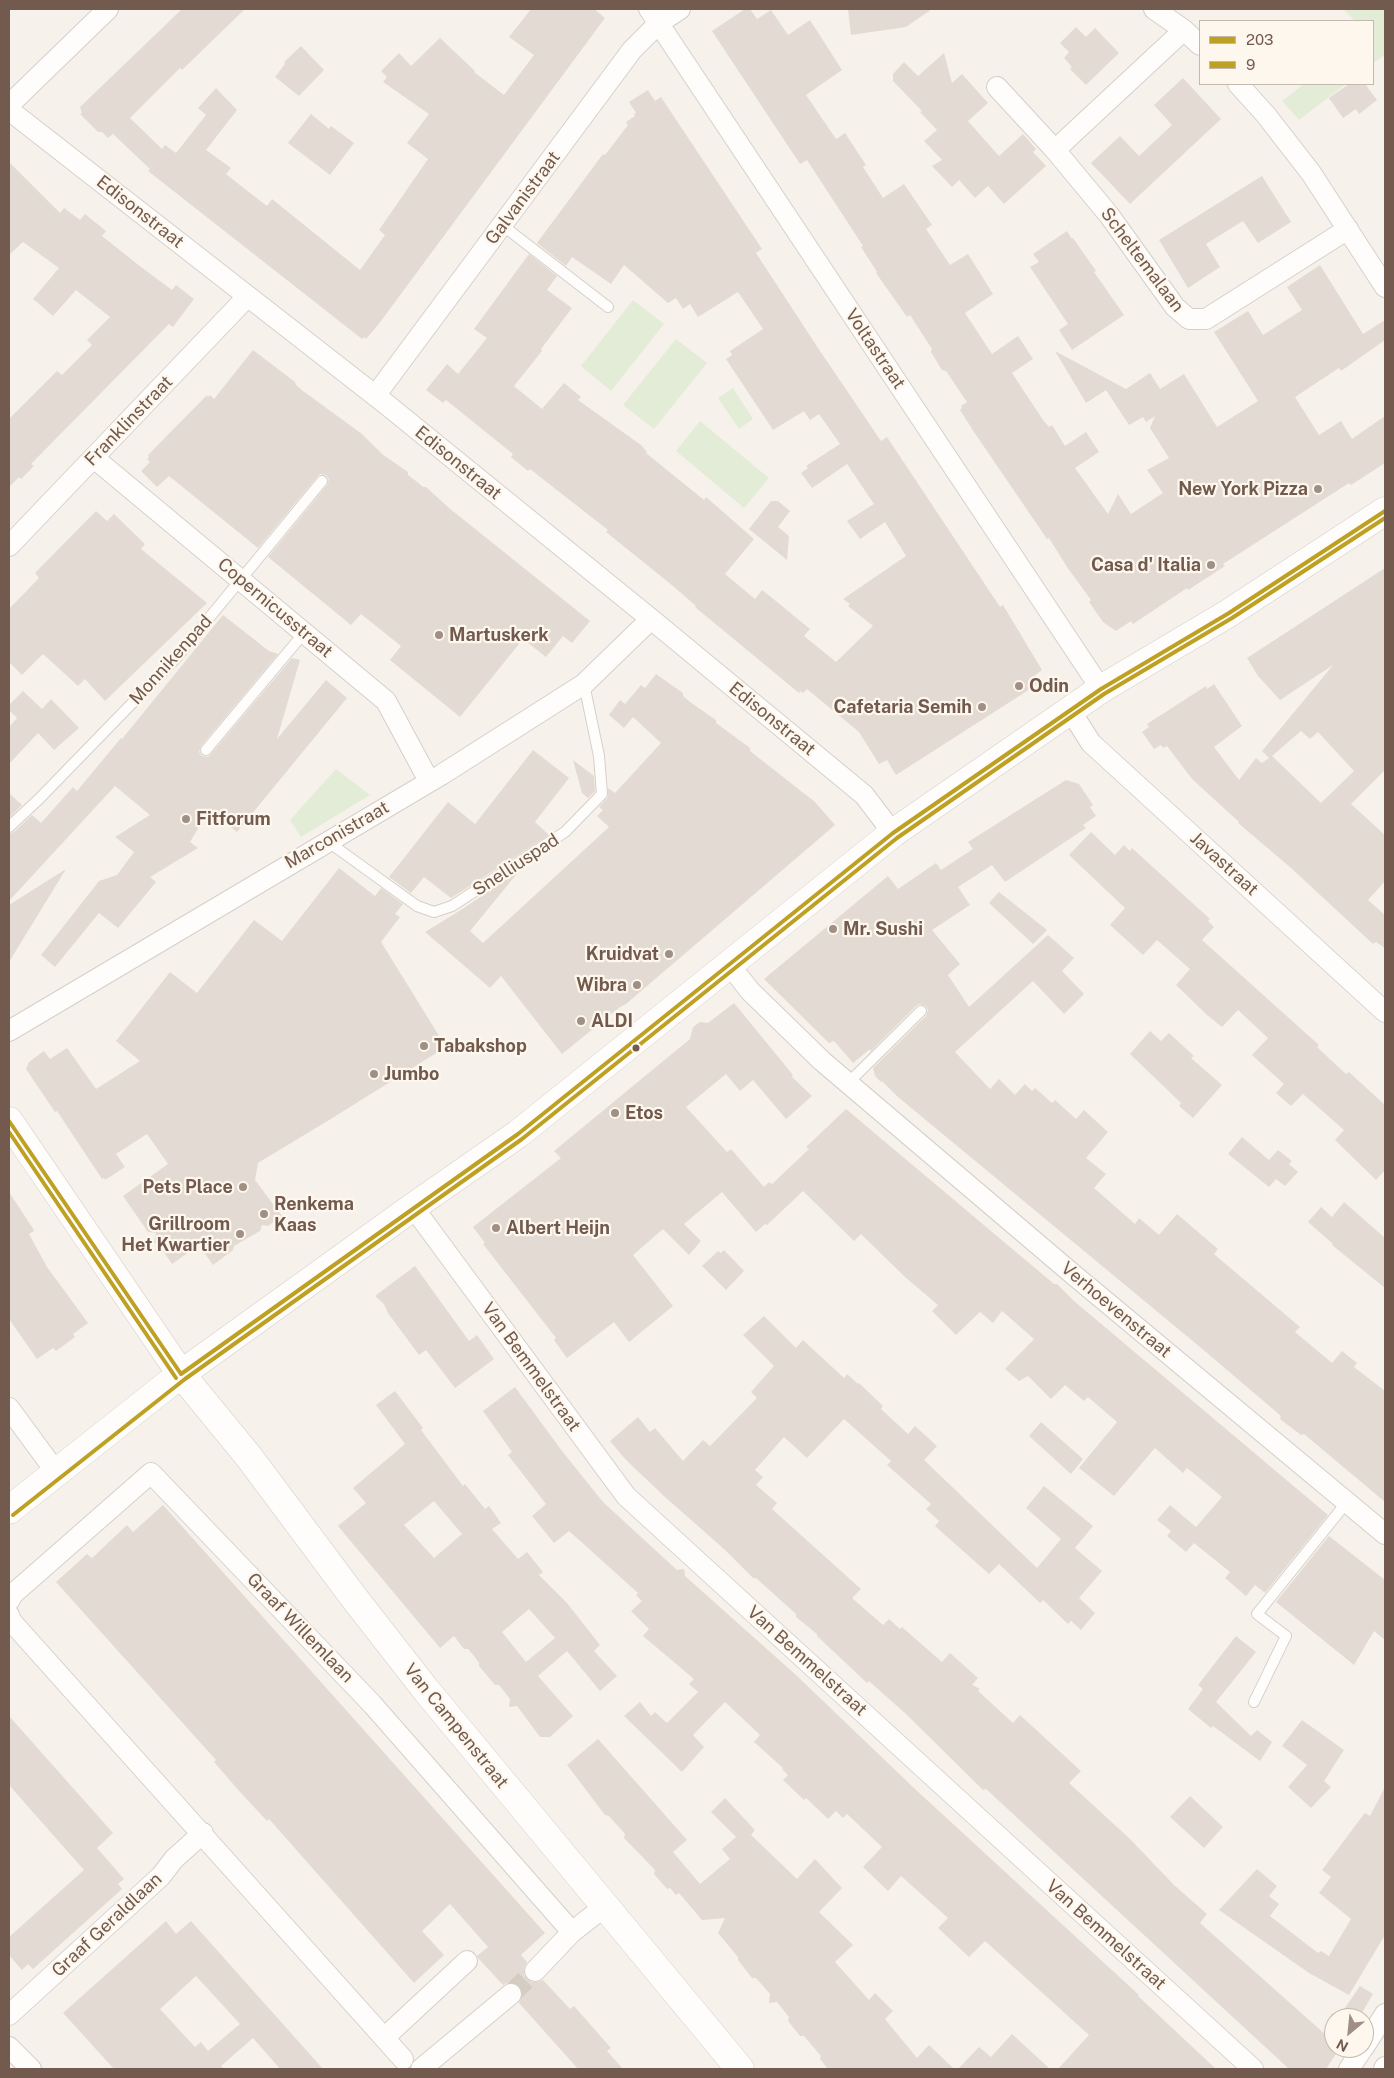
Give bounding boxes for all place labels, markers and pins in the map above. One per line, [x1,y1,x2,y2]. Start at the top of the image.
place label: New York Pizza [1178,478,1308,500]
marker: New York Pizza [1312,483,1324,495]
place label: Casa d' Italia [1091,554,1201,576]
marker: Casa d' Italia [1205,559,1217,571]
place label: Martuskerk [449,624,549,646]
marker: Martuskerk [433,629,445,641]
place label: Odin [1029,675,1069,697]
marker: Odin [1013,680,1025,692]
place label: Cafetaria Semih [834,696,972,718]
marker: Cafetaria Semih [976,701,988,713]
place label: Fitforum [196,808,271,830]
marker: Fitforum [180,813,192,825]
place label: Mr. Sushi [843,918,923,940]
marker: Mr. Sushi [827,923,839,935]
place label: Kruidvat [586,943,659,965]
marker: Kruidvat [663,948,675,960]
place label: Wibra [576,974,627,996]
marker: Wibra [631,979,643,991]
place label: ALDI [591,1010,633,1032]
marker: ALDI [575,1015,587,1027]
place label: Tabakshop [434,1035,527,1057]
marker: Tabakshop [418,1040,430,1052]
unlabelled marker [631,1043,641,1053]
place label: Jumbo [384,1063,439,1085]
marker: Jumbo [368,1068,380,1080]
place label: Etos [625,1102,663,1124]
marker: Etos [609,1107,621,1119]
place label: Pets Place [143,1176,233,1198]
marker: Pets Place [237,1181,249,1193]
place label: Renkema Kaas [274,1193,354,1236]
marker: Renkema Kaas [258,1208,270,1220]
place label: Grillroom Het Kwartier [121,1213,230,1256]
place label: Albert Heijn [506,1217,610,1239]
marker: Albert Heijn [490,1222,502,1234]
marker: Grillroom Het Kwartier [234,1228,246,1240]

